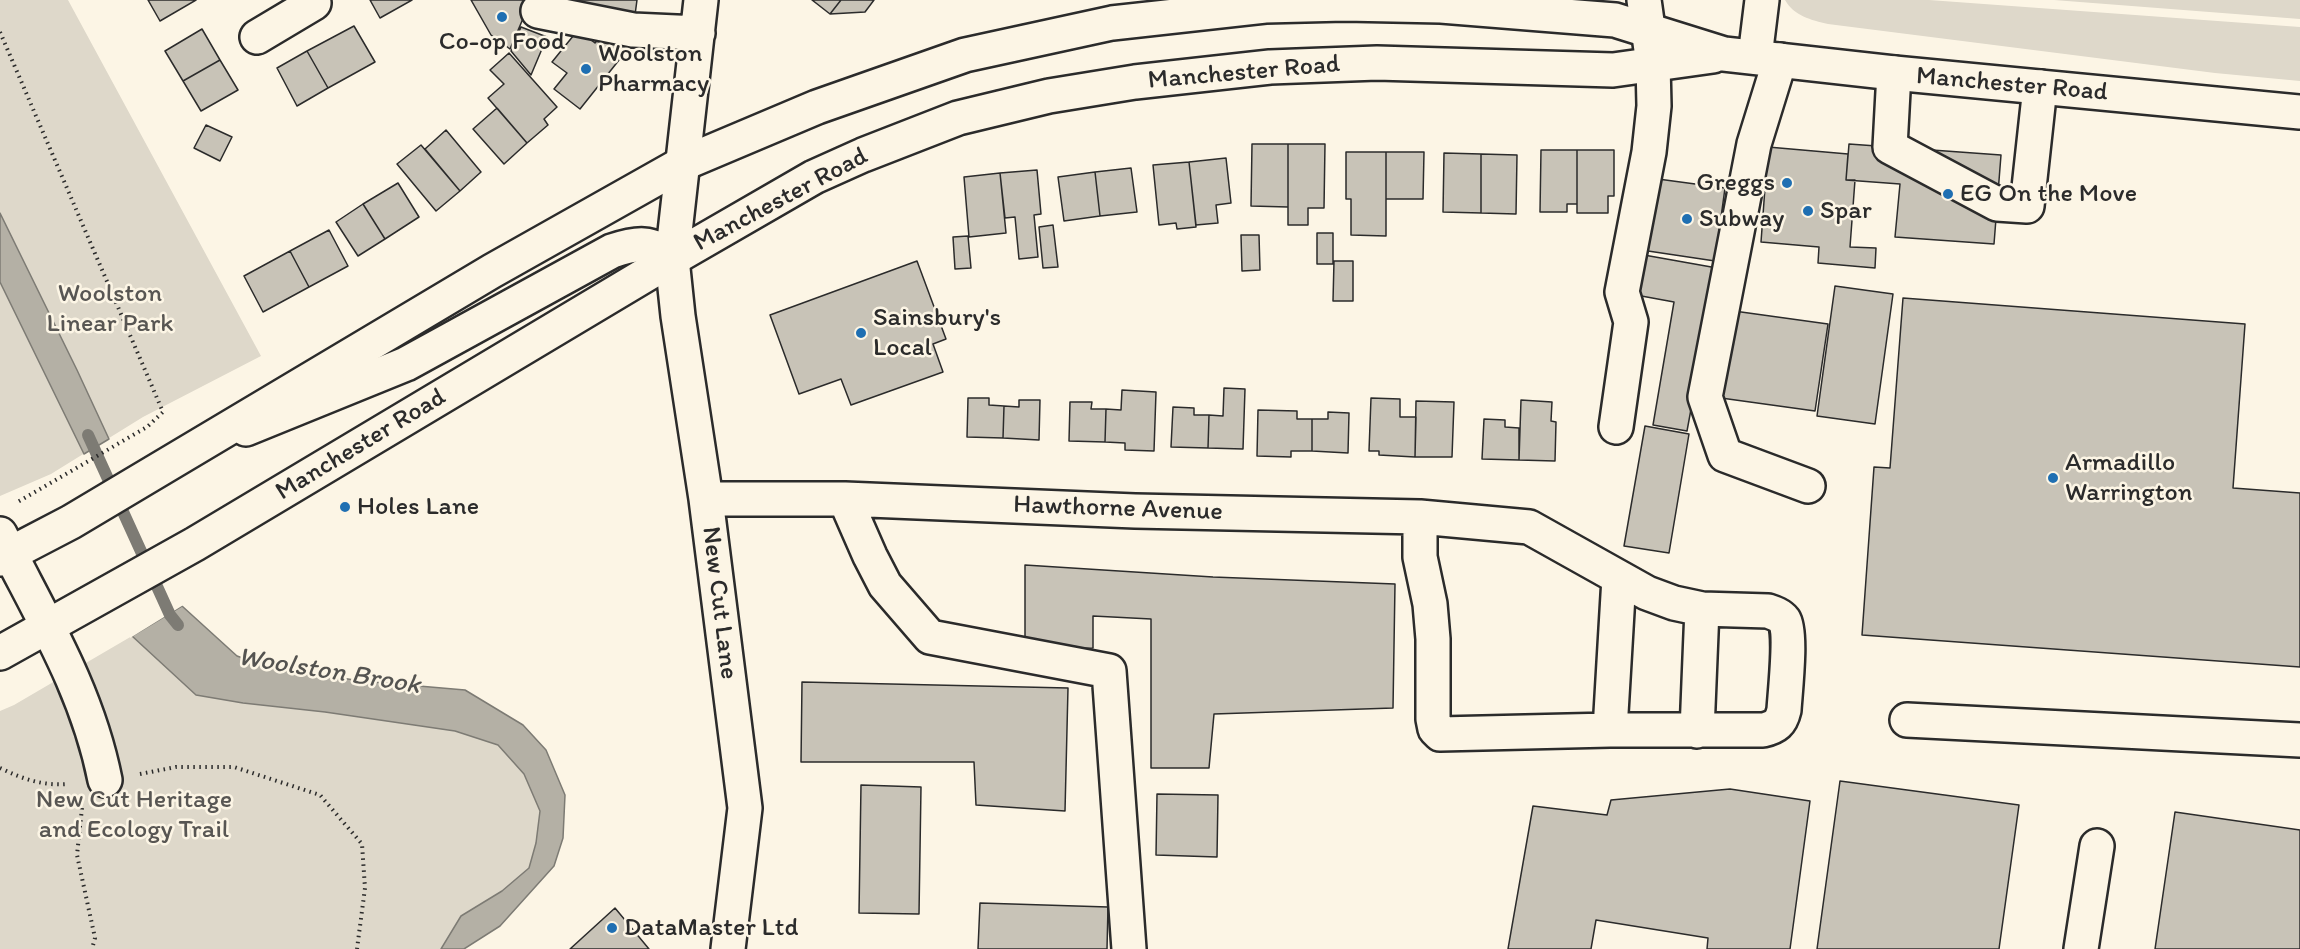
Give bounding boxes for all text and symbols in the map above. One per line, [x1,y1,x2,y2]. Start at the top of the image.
marker: Co-op Food [495,10,509,24]
place label: Co-op Food [439,26,565,58]
place label: Woolston Pharmacy [598,38,709,100]
street label: Manchester Road [1147,49,1341,97]
street label: Manchester Road [1915,61,2109,109]
marker: Woolston Pharmacy [579,62,593,76]
street label: Manchester Road [689,141,873,259]
place label: Greggs [1696,167,1775,199]
marker: Greggs [1780,176,1794,190]
place label: EG On the Move [1960,178,2137,210]
marker: EG On the Move [1941,187,1955,201]
place label: Spar [1820,195,1872,227]
place label: Subway [1699,203,1784,235]
marker: Spar [1801,204,1815,218]
marker: Subway [1680,212,1694,226]
park label: Woolston Linear Park [46,278,174,340]
place label: Sainsbury's Local [873,302,1001,364]
marker: Sainsbury's Local [854,326,868,340]
street label: Manchester Road [270,382,452,508]
place label: Armadillo Warrington [2065,447,2192,508]
marker: Armadillo Warrington [2046,471,2060,485]
street label: Hawthorne Avenue [1013,490,1223,528]
place label: Holes Lane [357,491,479,523]
marker: Holes Lane [338,500,352,514]
street label: New Cut Lane [694,525,744,681]
water label: Woolston Brook [236,642,422,702]
park label: New Cut Heritage and Ecology Trail [36,784,232,846]
place label: DataMaster Ltd [624,912,798,944]
marker: DataMaster Ltd [605,921,619,935]

